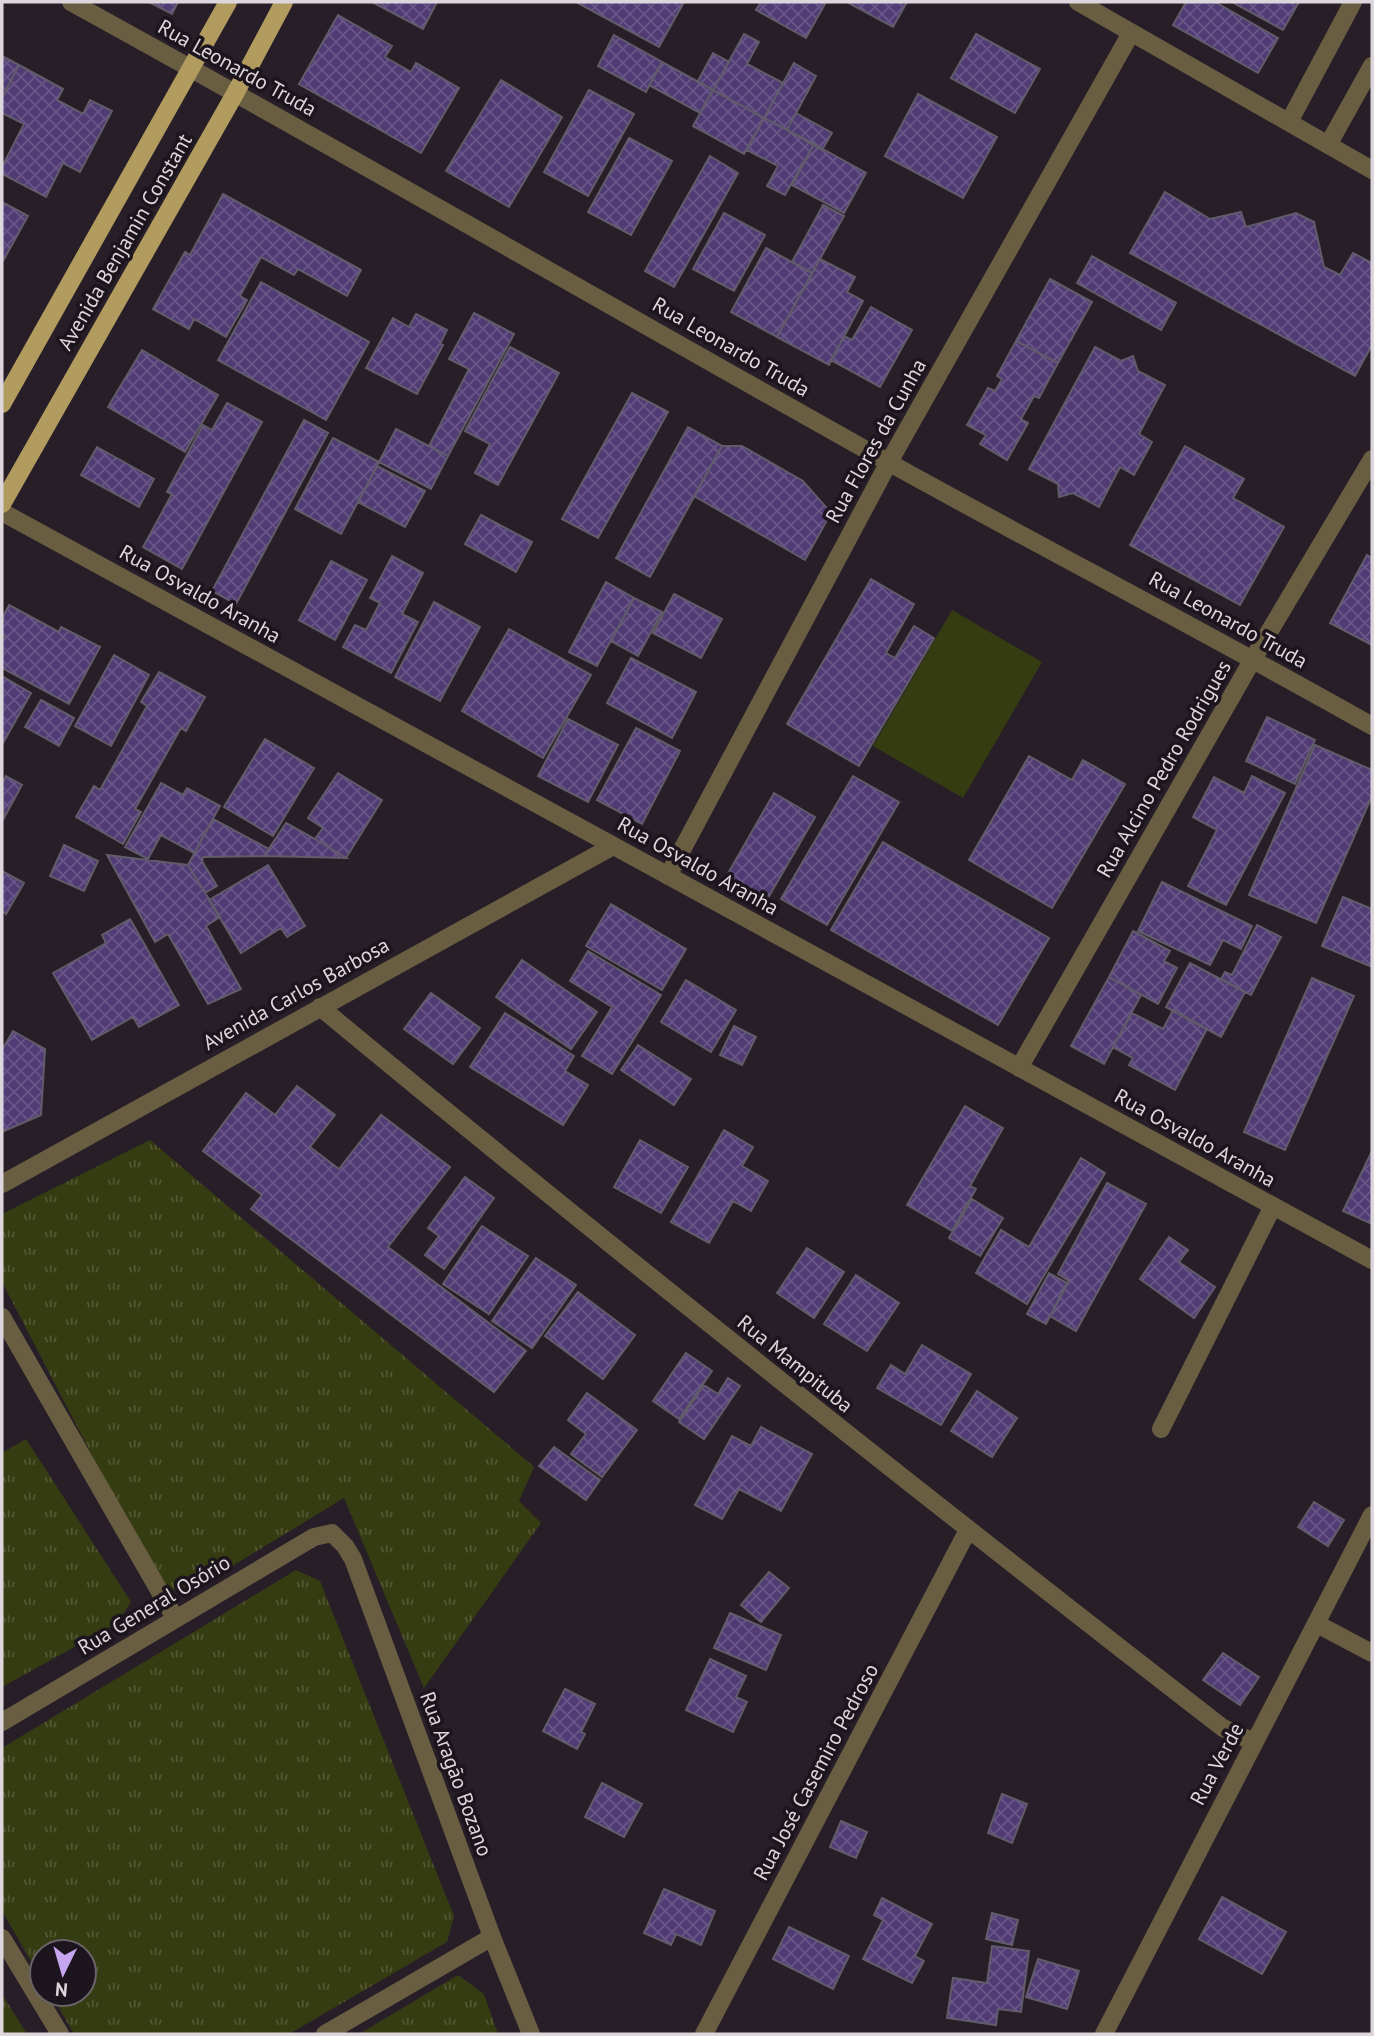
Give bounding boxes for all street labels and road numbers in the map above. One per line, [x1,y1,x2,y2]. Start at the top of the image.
street label: Rua Leonardo Truda [153,13,321,122]
street label: Avenida Benjamin Constant [51,129,198,355]
street label: Rua Leonardo Truda [648,291,815,403]
street label: Rua Flores da Cunha [819,354,932,528]
street label: Rua Osvaldo Aranha [115,538,286,649]
street label: Rua Leonardo Truda [1144,565,1312,674]
street label: Rua Alcino Pedro Rodrigues [1090,655,1237,882]
street label: Rua Osvaldo Aranha [613,810,784,921]
street label: Avenida Carlos Barbosa [198,931,394,1056]
street label: Rua Osvaldo Aranha [1110,1082,1281,1193]
street label: Rua Mampituba [732,1309,859,1418]
street label: Rua General Osório [73,1548,235,1661]
street label: Rua José Casemiro Pedroso [747,1659,884,1885]
street label: Rua Aragão Bozano [414,1688,499,1860]
street label: Rua Verde [1184,1718,1249,1810]

